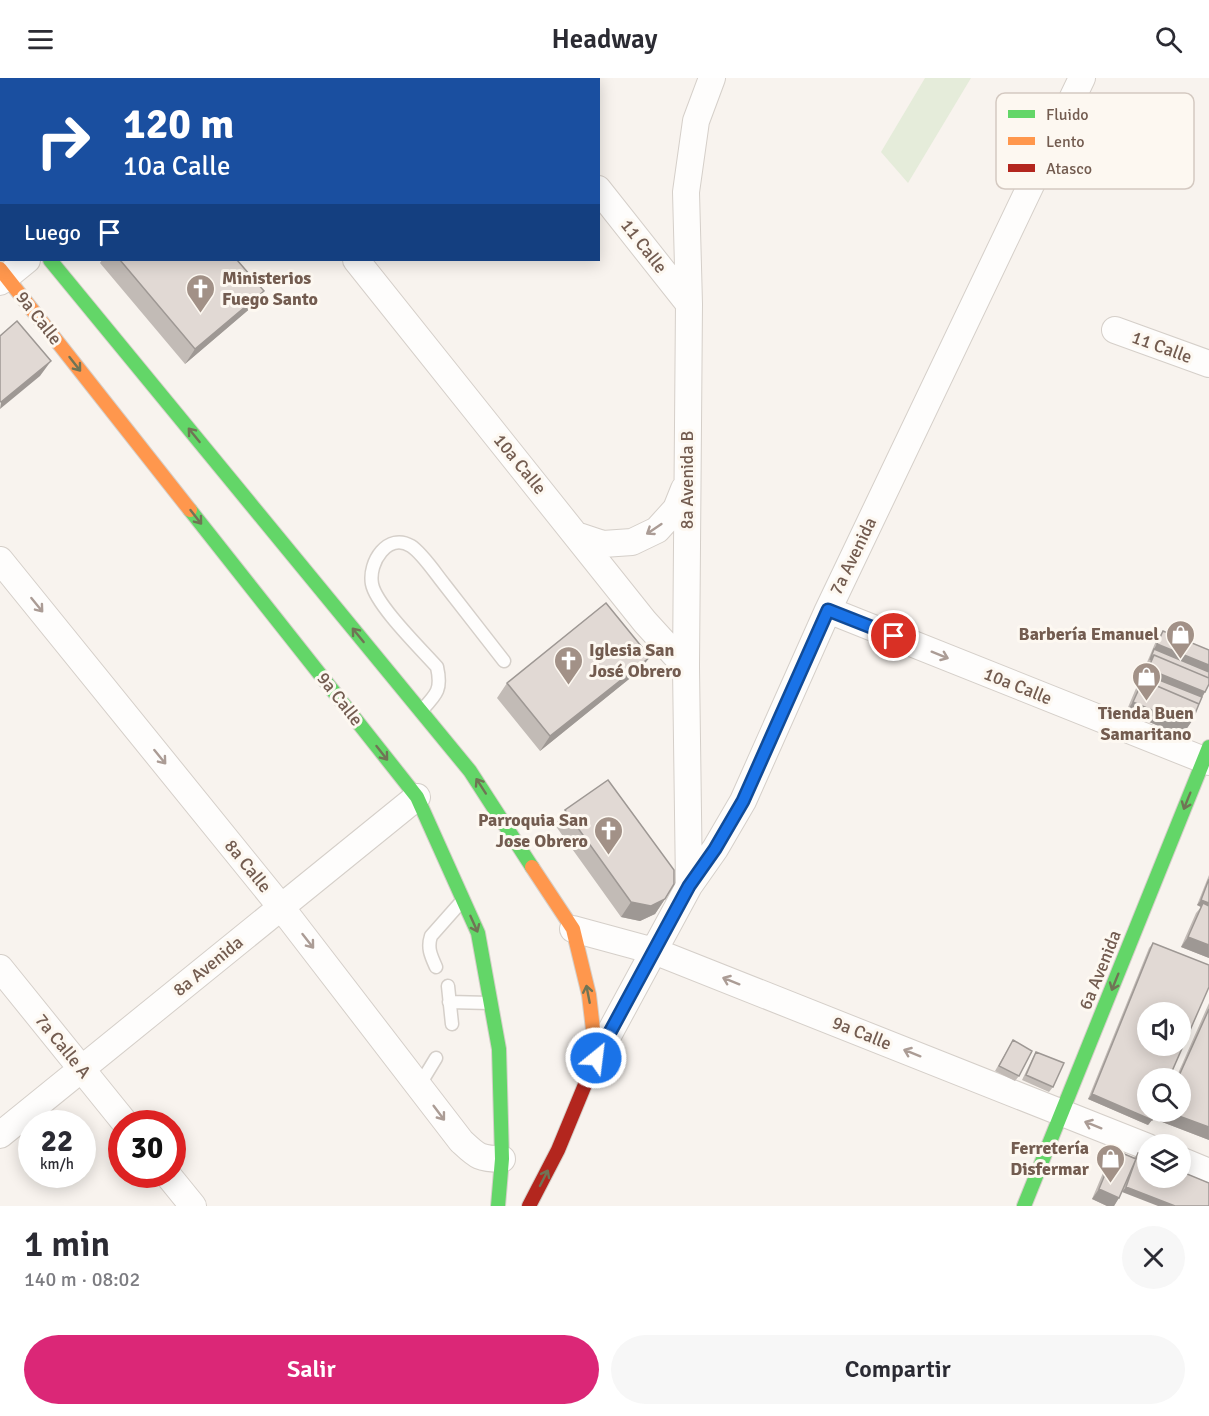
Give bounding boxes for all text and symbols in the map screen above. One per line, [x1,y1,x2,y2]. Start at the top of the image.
icon: menu [24,23,57,56]
text: Headway [551,23,658,56]
icon: search [1152,23,1185,56]
legend [996,93,1194,189]
text: 120 m [123,99,234,150]
icon: right [24,102,102,180]
text: Fluido [1046,105,1089,125]
text: Lento [1046,132,1084,152]
text: 10a Calle [123,150,230,183]
text: Atasco [1046,159,1092,179]
street label: 11 Calle [616,215,672,277]
icon: arrive [93,216,126,249]
text: Luego [24,219,81,246]
place label: Ministerios Fuego Santo [222,267,318,310]
church icon: Ministerios Fuego Santo [185,272,217,314]
street label: 9a Calle [11,287,67,349]
street label: 11 Calle [1129,326,1195,368]
one-way arrow [69,356,82,372]
one-way arrow [188,427,201,443]
street label: 10a Calle [489,429,551,499]
street label: 8a Avenida B [676,431,698,529]
one-way arrow [190,509,203,525]
street label: 7a Avenida [825,513,881,599]
one-way arrow [646,523,663,536]
one-way arrow [30,597,43,613]
pin [868,610,919,661]
shop icon: Barbería Emanuel [1164,618,1196,660]
icon: arrive [877,619,910,652]
place label: Barbería Emanuel [1019,623,1159,645]
one-way arrow [352,627,365,643]
place label: Iglesia San José Obrero [589,639,681,682]
church icon: Iglesia San José Obrero [552,644,584,686]
one-way arrow [931,650,949,661]
shop icon: Tienda Buen Samaritano [1130,660,1162,702]
street label: 10a Calle [981,662,1055,710]
street label: 9a Calle [312,668,368,730]
place label: Tienda Buen Samaritano [1098,702,1194,745]
one-way arrow [375,745,388,761]
one-way arrow [153,748,166,764]
one-way arrow [474,778,487,795]
one-way arrow [1181,791,1192,810]
place label: Parroquia San Jose Obrero [478,809,588,852]
church icon: Parroquia San Jose Obrero [593,814,625,856]
street label: 8a Calle [220,835,276,897]
one-way arrow [468,914,480,932]
street label: 6a Avenida [1074,927,1126,1013]
street label: 8a Avenida [168,931,248,1001]
one-way arrow [301,933,314,949]
one-way arrow [1109,972,1120,991]
one-way arrow [722,975,740,986]
one-way arrow [582,985,593,1004]
map controls [1137,1002,1191,1188]
button: sound [1137,1002,1191,1056]
street label: 7a Calle A [30,1009,96,1083]
street label: 9a Calle [829,1011,895,1055]
position arrow [564,1026,628,1090]
one-way arrow [903,1047,922,1058]
button: search [1137,1068,1191,1122]
one-way arrow [433,1104,446,1120]
speed limit sign: 30 [108,1110,186,1188]
one-way arrow [1085,1119,1103,1130]
text: 22 [41,1123,73,1160]
button: layers [1137,1134,1191,1188]
place label: Ferretería Disfermar [1010,1137,1090,1180]
shop icon: Ferretería Disfermar [1094,1142,1126,1184]
text: km/h [40,1155,74,1173]
one-way arrow [538,1170,550,1187]
text: 1 min [24,1222,110,1267]
button: close [1122,1226,1185,1289]
text: 140 m · 08:02 [24,1267,140,1292]
button: Salir [24,1335,599,1404]
button: Compartir [611,1335,1185,1404]

